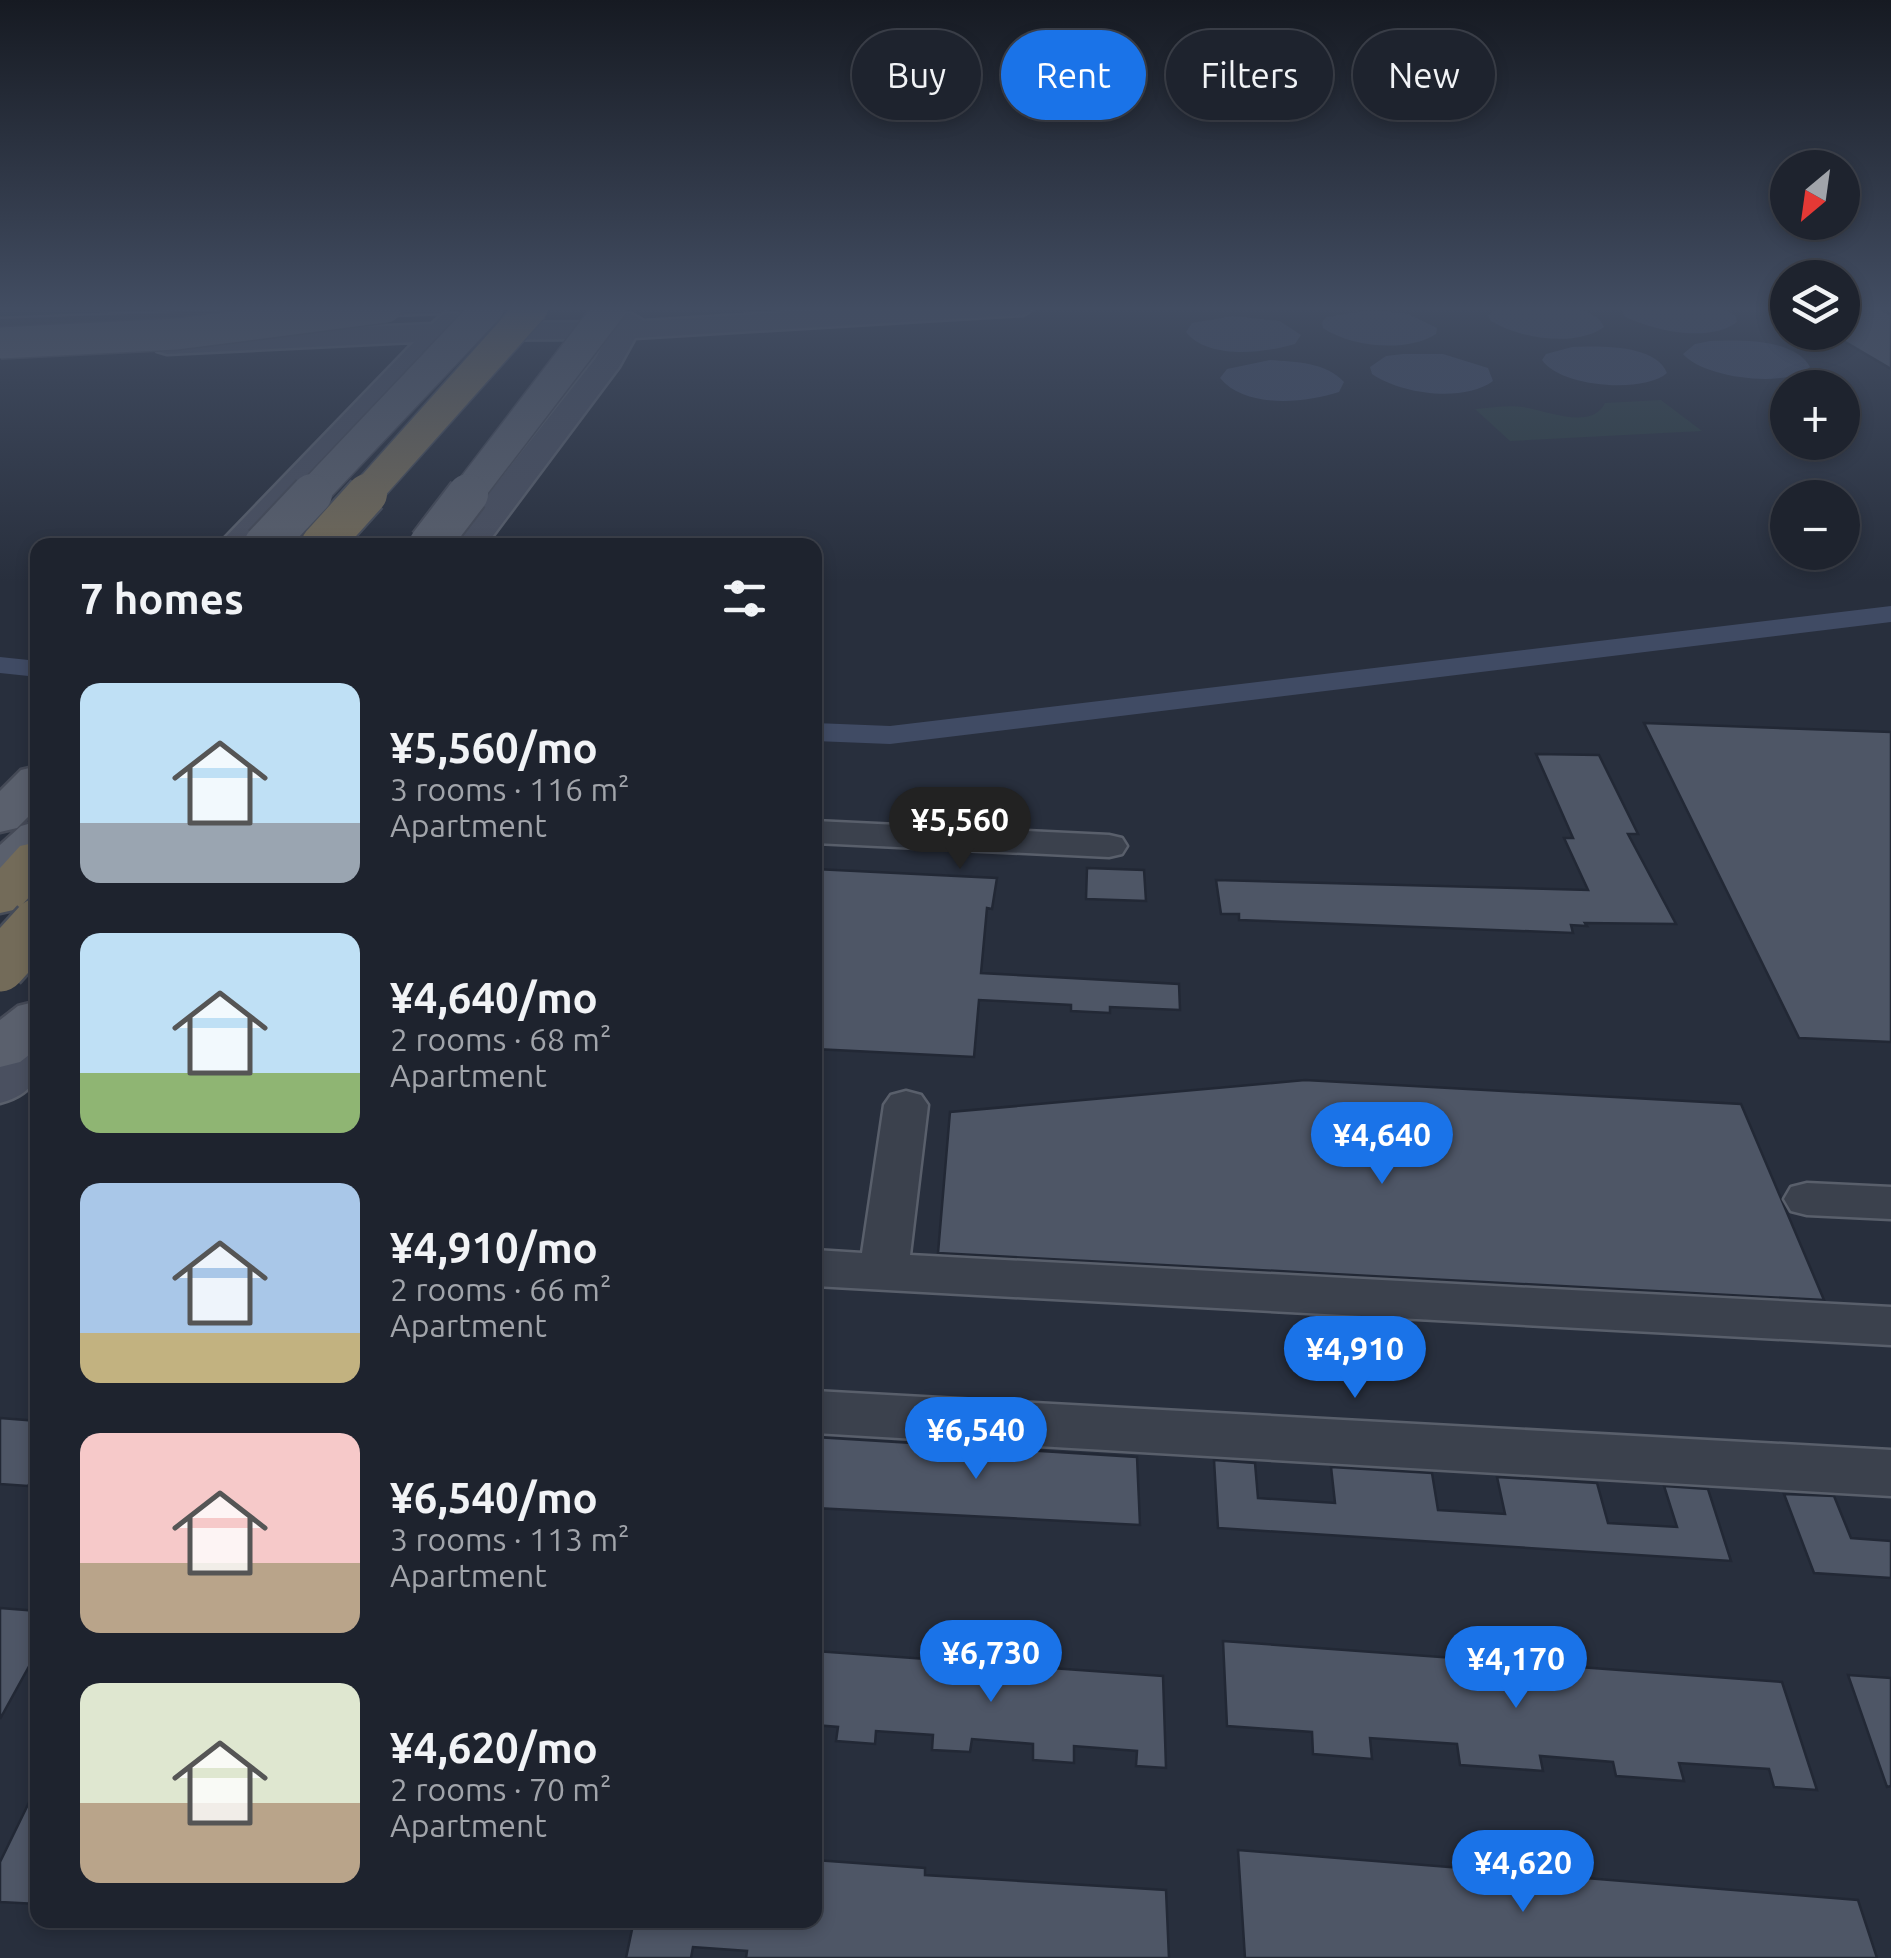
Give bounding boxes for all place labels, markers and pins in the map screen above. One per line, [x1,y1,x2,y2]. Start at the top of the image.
pin: ¥5,560 [879,787,1041,872]
pin: ¥4,640 [1301,1102,1463,1187]
pin: ¥4,910 [1274,1316,1436,1401]
pin: ¥6,540 [895,1397,1057,1482]
pin: ¥6,730 [910,1620,1072,1705]
pin: ¥4,170 [1435,1626,1597,1711]
pin: ¥4,620 [1442,1830,1604,1915]

